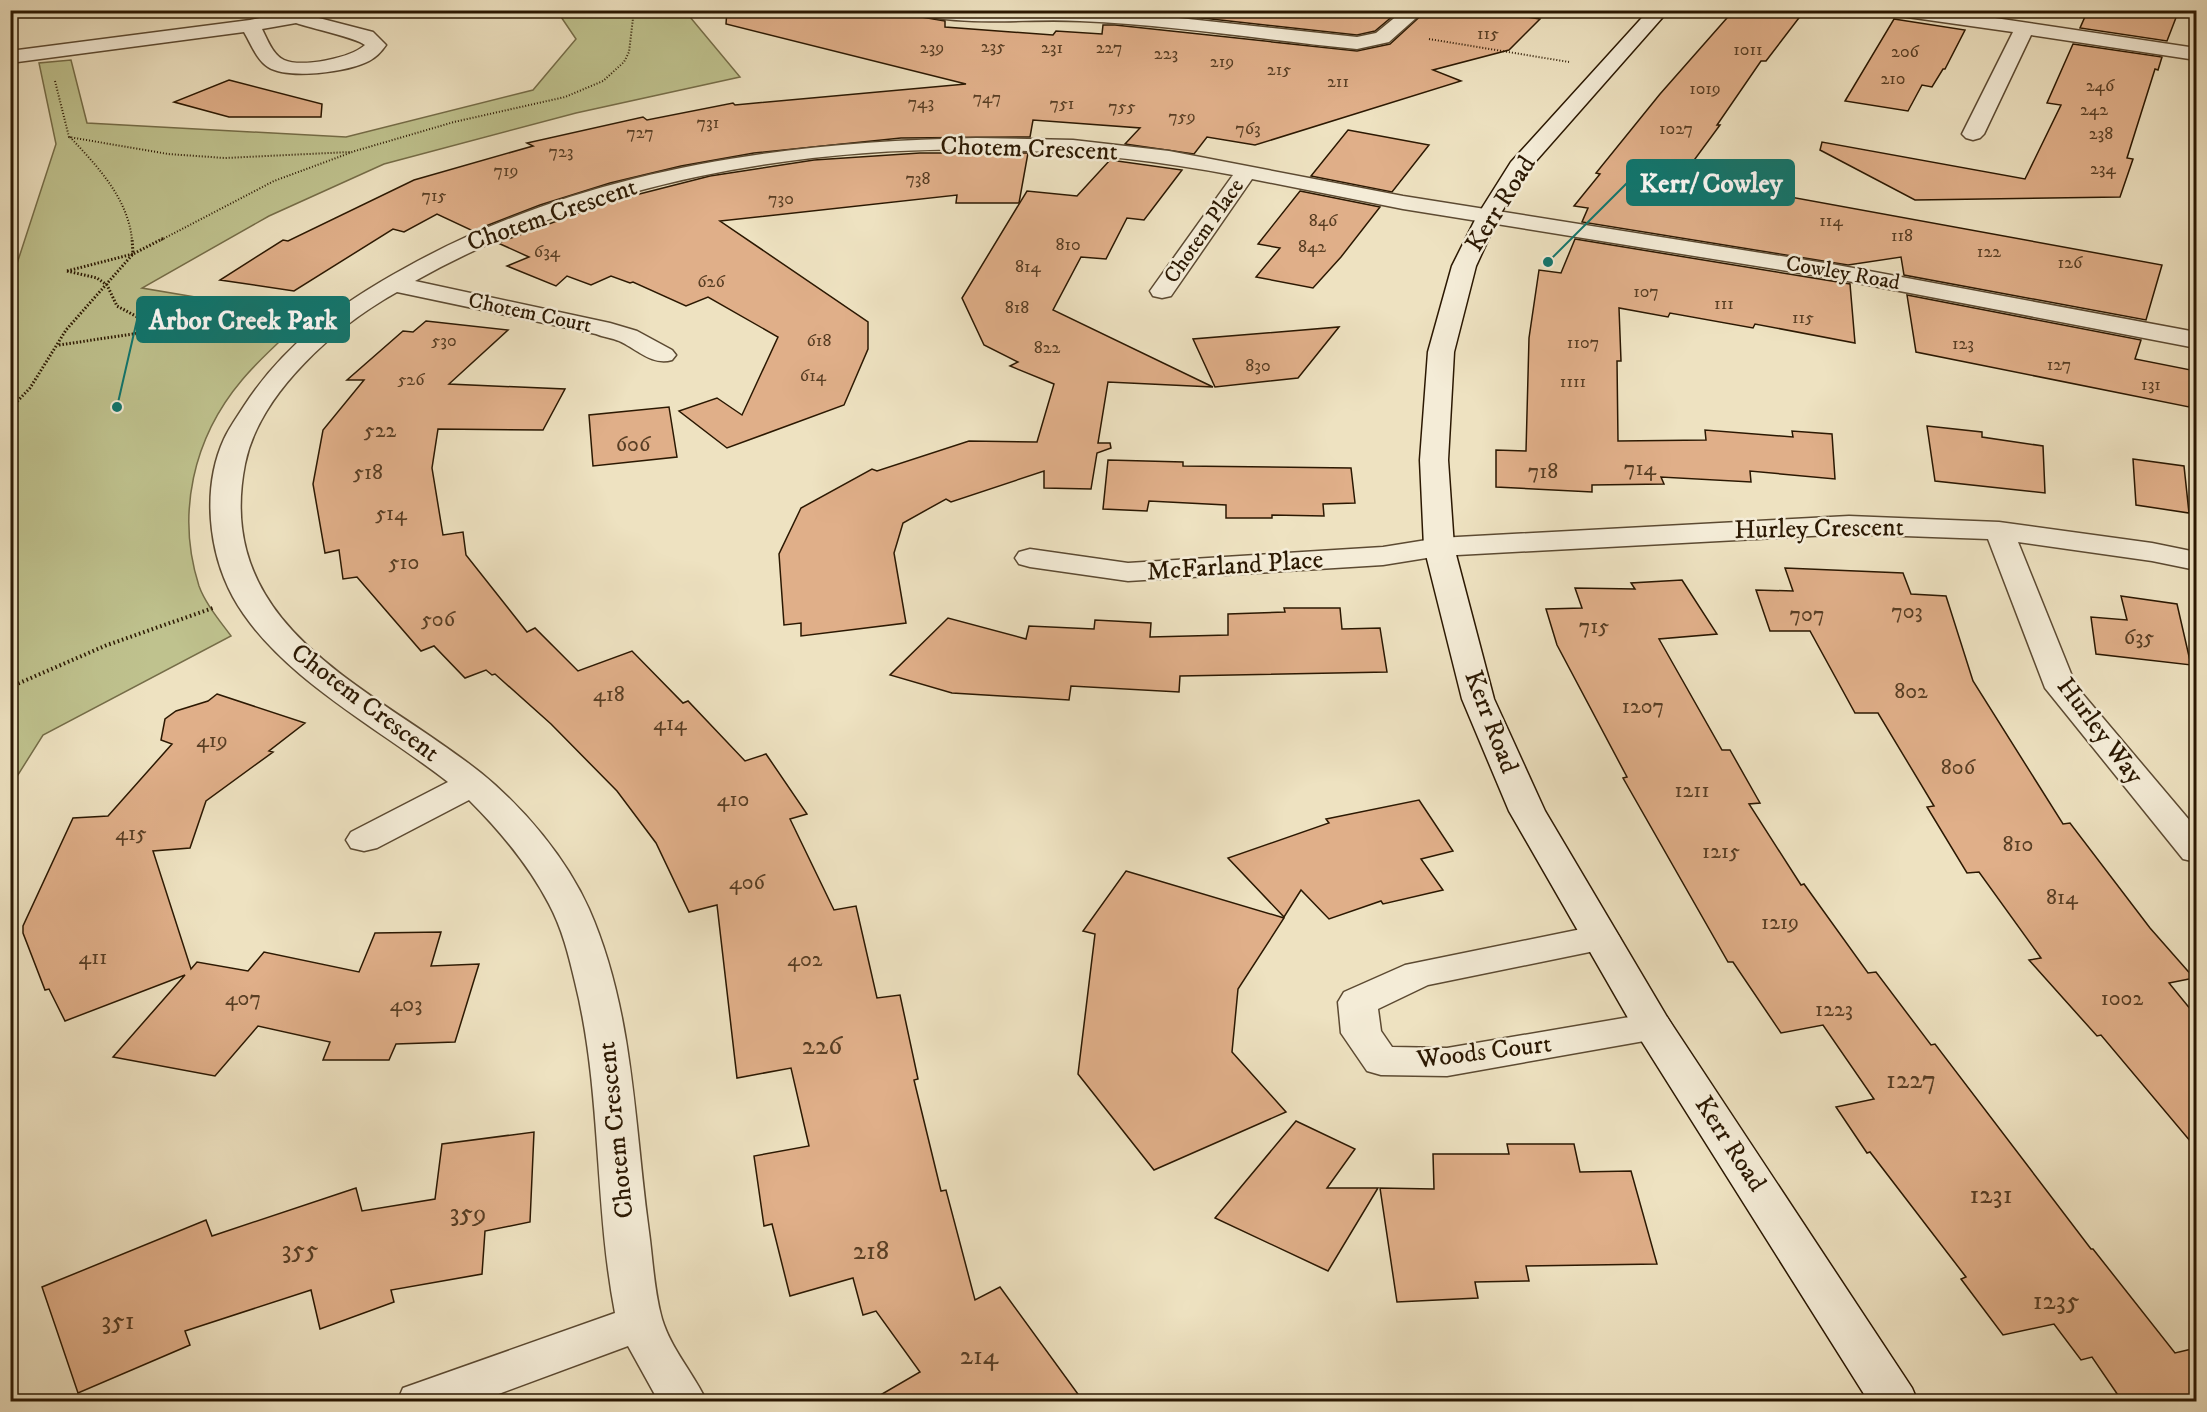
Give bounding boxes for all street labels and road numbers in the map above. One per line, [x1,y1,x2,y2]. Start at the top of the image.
street label: Chotem Crescent [940,129,1118,169]
street label: Kerr Road [1459,150,1543,258]
street label: Chotem Crescent [463,170,641,260]
street label: Chotem Place [1158,174,1250,288]
street label: Cowley Road [1784,250,1902,296]
street label: Chotem Court [466,287,594,339]
street label: Hurley Crescent [1734,511,1904,547]
street label: McFarland Place [1146,543,1324,589]
street label: Chotem Crescent [284,636,446,770]
street label: Kerr Road [1456,666,1526,778]
street label: Hurley Way [2049,671,2151,792]
street label: Woods Court [1414,1027,1553,1077]
street label: Chotem Crescent [590,1040,642,1220]
street label: Kerr Road [1687,1090,1773,1198]

